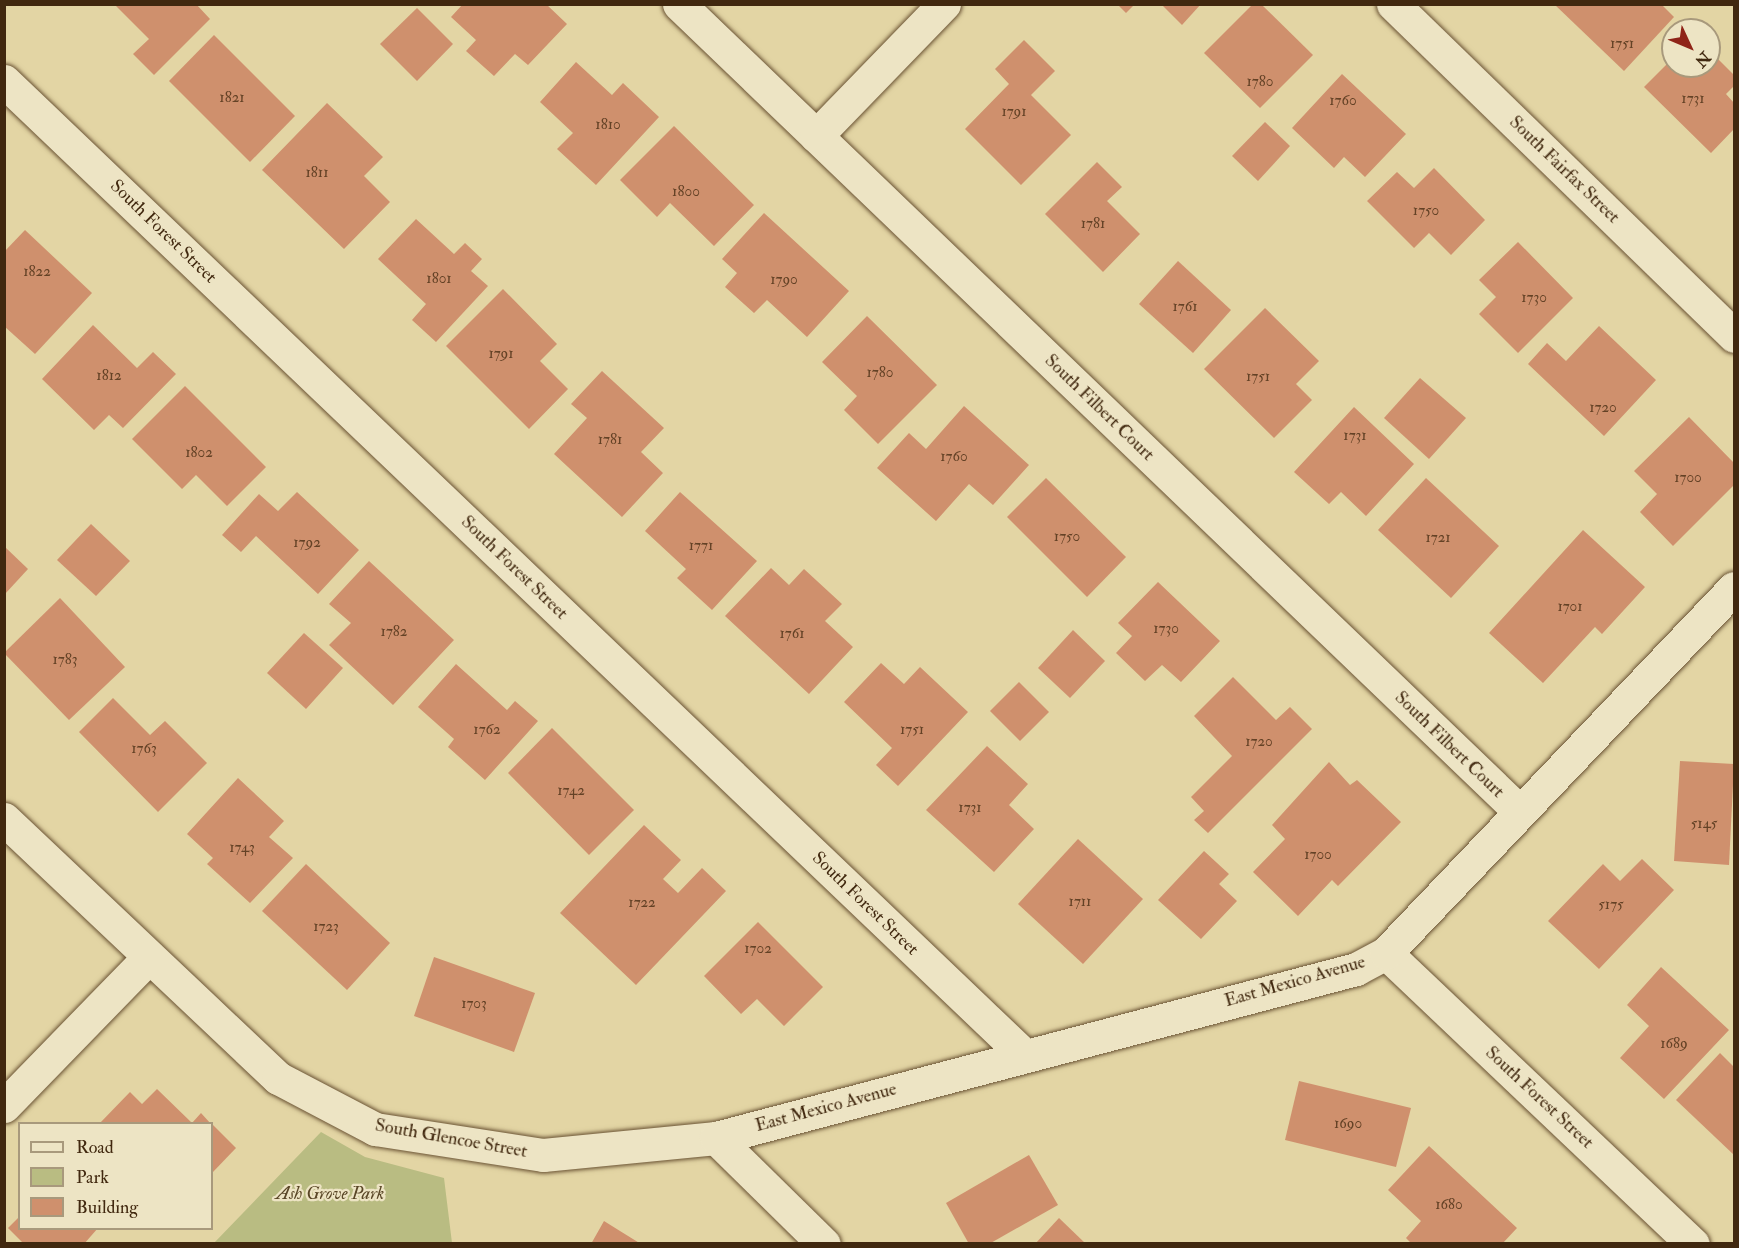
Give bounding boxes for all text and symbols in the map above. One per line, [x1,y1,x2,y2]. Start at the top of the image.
north arrow [1661,18,1721,78]
house number: 1751 [1610,35,1634,53]
text: N [1690,47,1715,71]
house number: 1780 [1247,73,1273,91]
house number: 1821 [219,89,245,107]
house number: 1731 [1681,90,1705,108]
house number: 1760 [1329,92,1357,110]
house number: 1791 [1001,103,1027,121]
street label: South Fairfax Street [1504,112,1624,228]
house number: 1810 [595,116,621,134]
house number: 1811 [305,164,329,182]
street label: South Forest Street [105,176,221,288]
house number: 1800 [672,183,700,201]
house number: 1750 [1413,202,1439,220]
house number: 1781 [1081,215,1105,233]
house number: 1822 [23,263,51,281]
house number: 1801 [426,270,452,288]
house number: 1790 [770,271,798,289]
house number: 1730 [1521,289,1547,307]
house number: 1761 [1172,298,1198,316]
house number: 1791 [488,345,514,363]
street label: South Filbert Court [1040,350,1158,466]
house number: 1780 [867,364,893,382]
house number: 1812 [96,367,122,385]
house number: 1751 [1246,368,1270,386]
house number: 1720 [1589,399,1617,417]
house number: 1731 [1343,427,1367,445]
house number: 1781 [598,431,622,449]
house number: 1802 [185,444,213,462]
house number: 1760 [940,448,968,466]
house number: 1700 [1674,469,1702,487]
street label: South Forest Street [456,512,572,624]
house number: 1750 [1054,528,1080,546]
house number: 1721 [1425,529,1451,547]
house number: 1792 [293,534,321,552]
house number: 1771 [689,537,713,555]
house number: 1701 [1557,598,1583,616]
house number: 1730 [1153,620,1179,638]
house number: 1782 [381,623,407,641]
house number: 1761 [779,625,805,643]
house number: 1783 [52,651,78,669]
street label: South Filbert Court [1390,687,1508,803]
house number: 1762 [473,721,501,739]
house number: 1751 [900,721,924,739]
house number: 1720 [1245,733,1273,751]
house number: 1763 [131,740,157,758]
house number: 1742 [557,782,585,800]
house number: 1731 [958,799,982,817]
house number: 5145 [1691,815,1717,833]
house number: 1743 [229,839,255,857]
house number: 1700 [1304,846,1332,864]
street label: South Forest Street [807,848,923,960]
house number: 1711 [1069,893,1091,911]
house number: 1722 [628,894,656,912]
house number: 5175 [1598,896,1624,914]
house number: 1723 [313,918,339,936]
house number: 1702 [744,940,772,958]
street label: East Mexico Avenue [1222,952,1368,1012]
house number: 1703 [461,995,487,1013]
house number: 1689 [1660,1035,1688,1053]
street label: South Forest Street [1480,1042,1598,1154]
street label: East Mexico Avenue [753,1079,899,1137]
street label: South Glencoe Street [373,1115,529,1163]
house number: 1690 [1334,1115,1362,1133]
legend [18,1122,213,1230]
text: Road [76,1136,114,1159]
text: Park [76,1166,109,1189]
park label: Ash Grove Park [276,1183,384,1205]
text: Building [76,1196,138,1219]
house number: 1680 [1435,1196,1463,1214]

